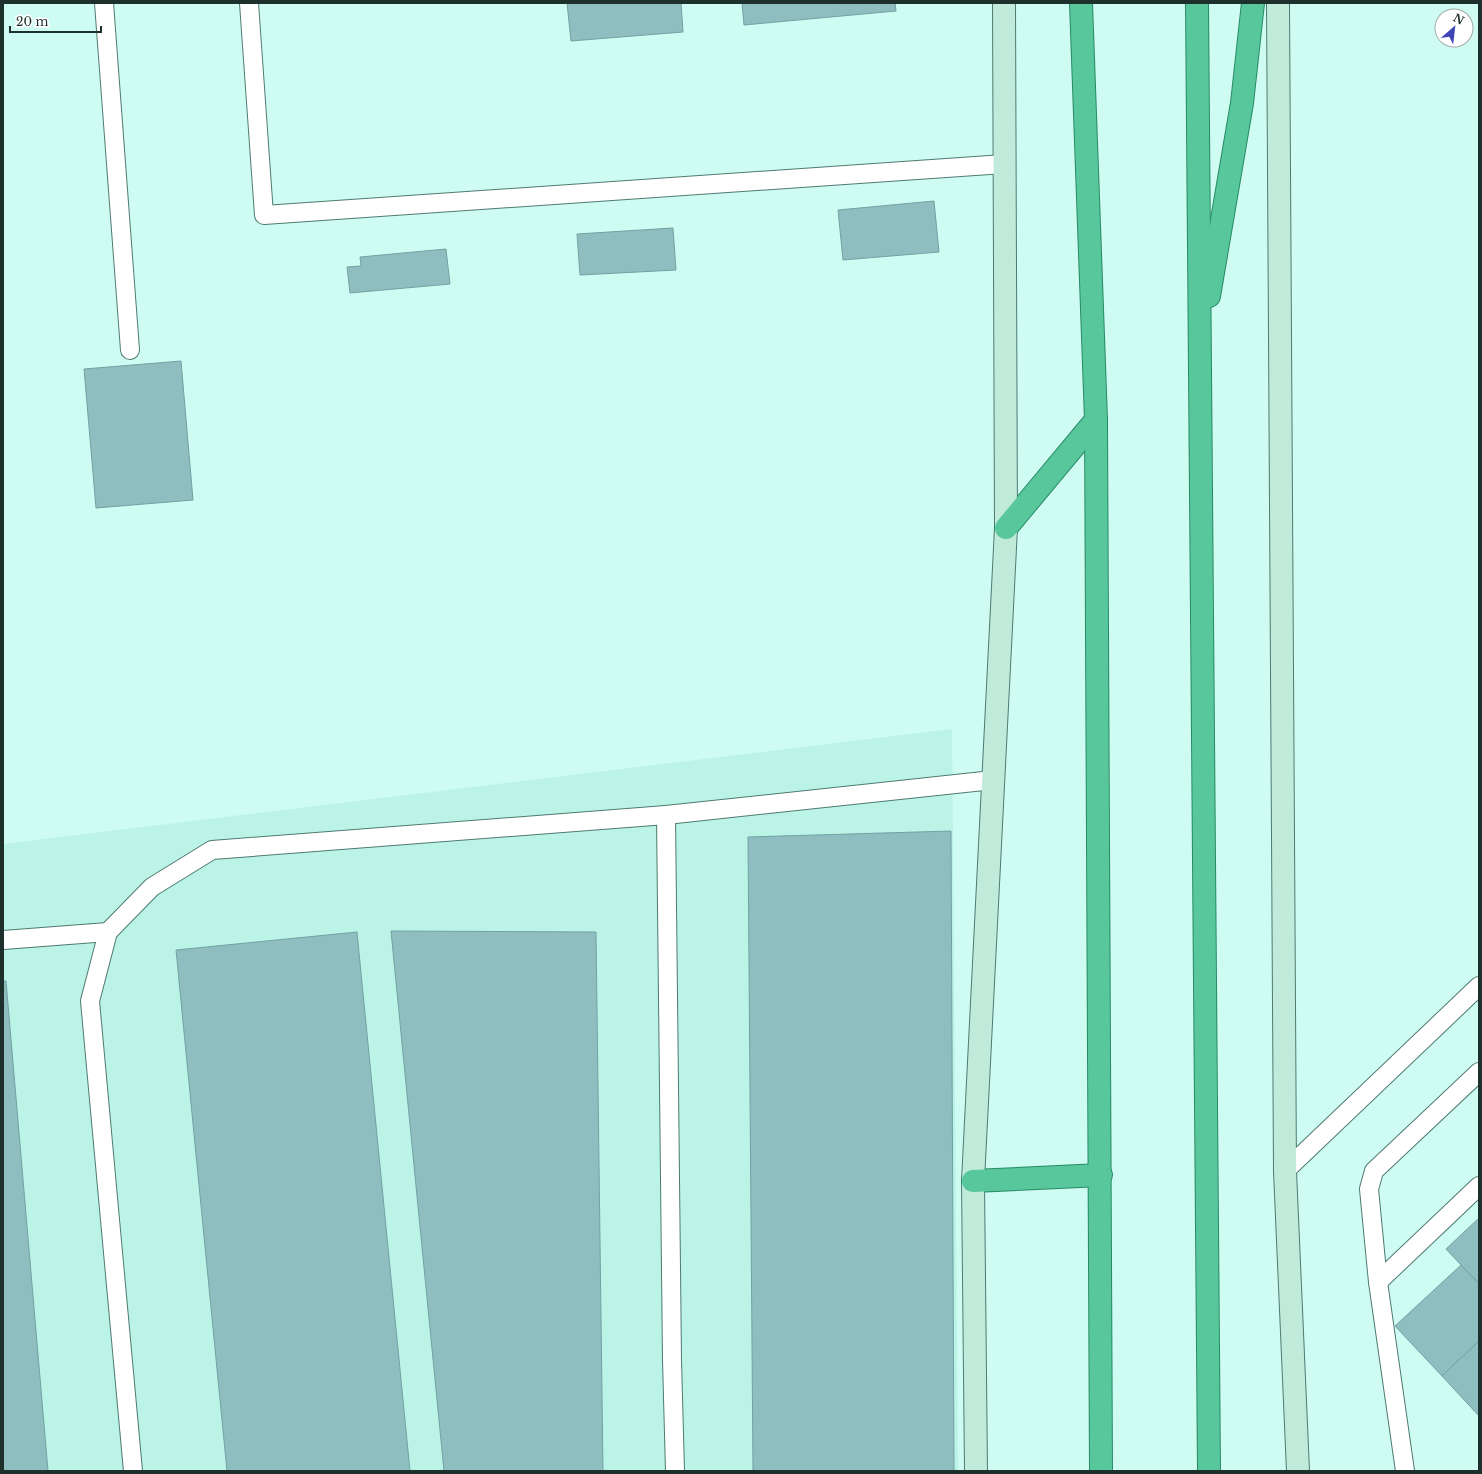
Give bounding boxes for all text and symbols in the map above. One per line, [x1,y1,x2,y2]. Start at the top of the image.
scale bar [10,8,101,34]
north arrow [1434,8,1474,48]
text: N [1451,11,1467,28]
text: 20 m [16,14,48,29]

